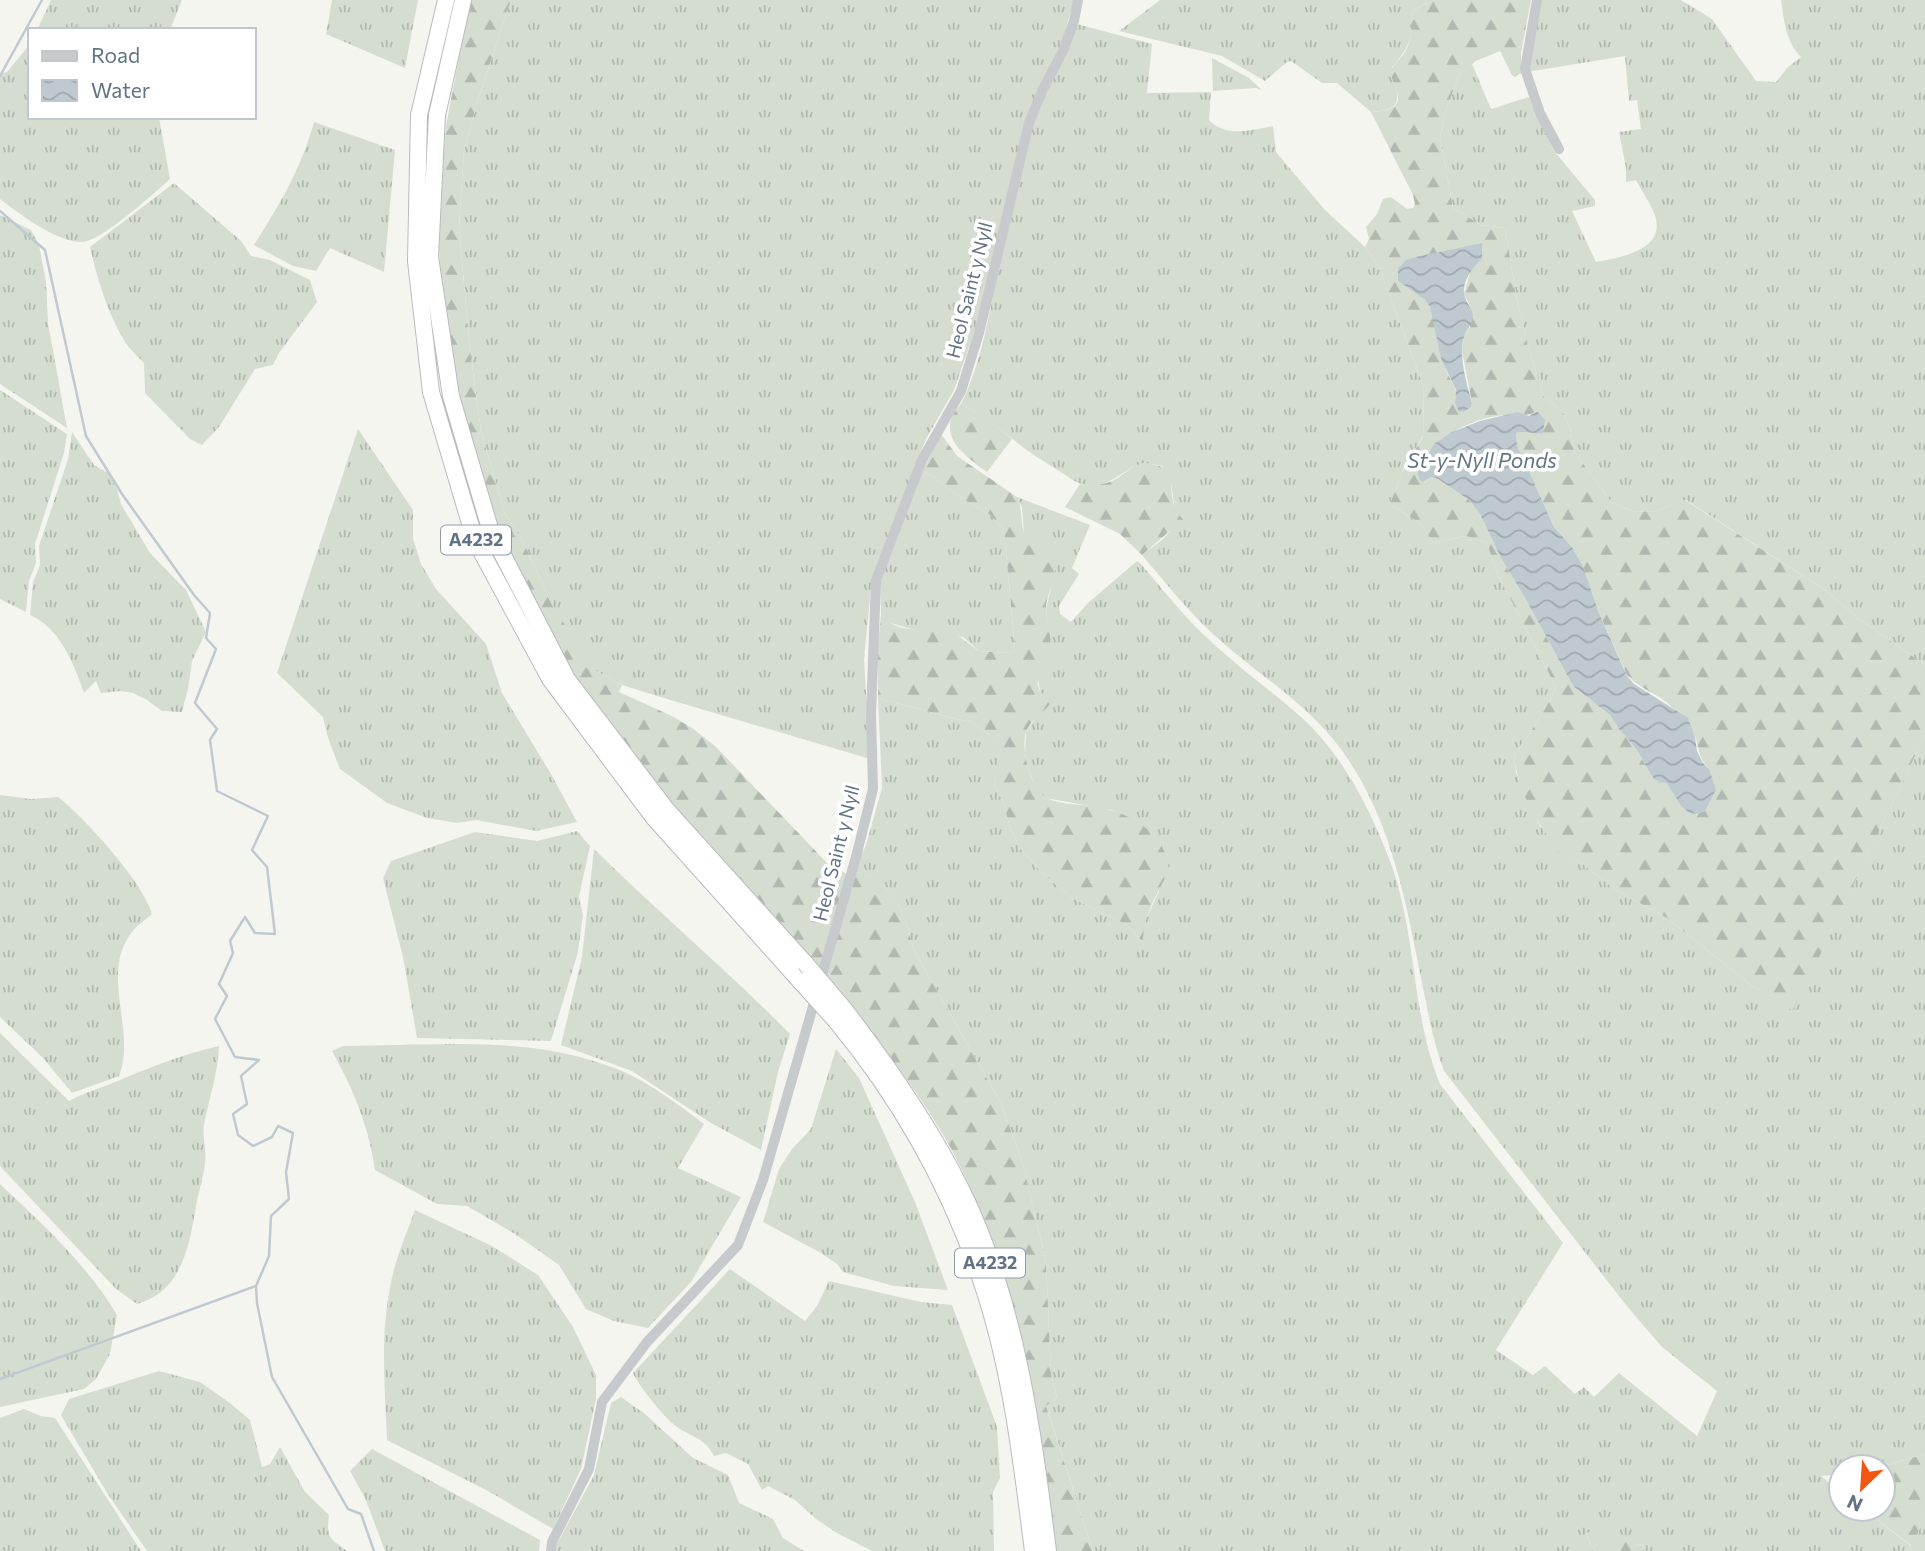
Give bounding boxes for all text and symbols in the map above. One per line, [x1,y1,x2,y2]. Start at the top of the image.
legend [28,28,256,119]
text: Road [91,42,140,67]
text: Water [91,77,150,102]
street label: Heol Saint y Nyll [940,219,997,360]
water label: St-y-Nyll Ponds [1407,447,1557,472]
road number: A4232 [441,526,511,554]
street label: Heol Saint y Nyll [807,782,864,923]
road number: A4232 [955,1248,1025,1278]
north arrow [1827,1453,1897,1523]
text: N [1843,1490,1866,1517]

